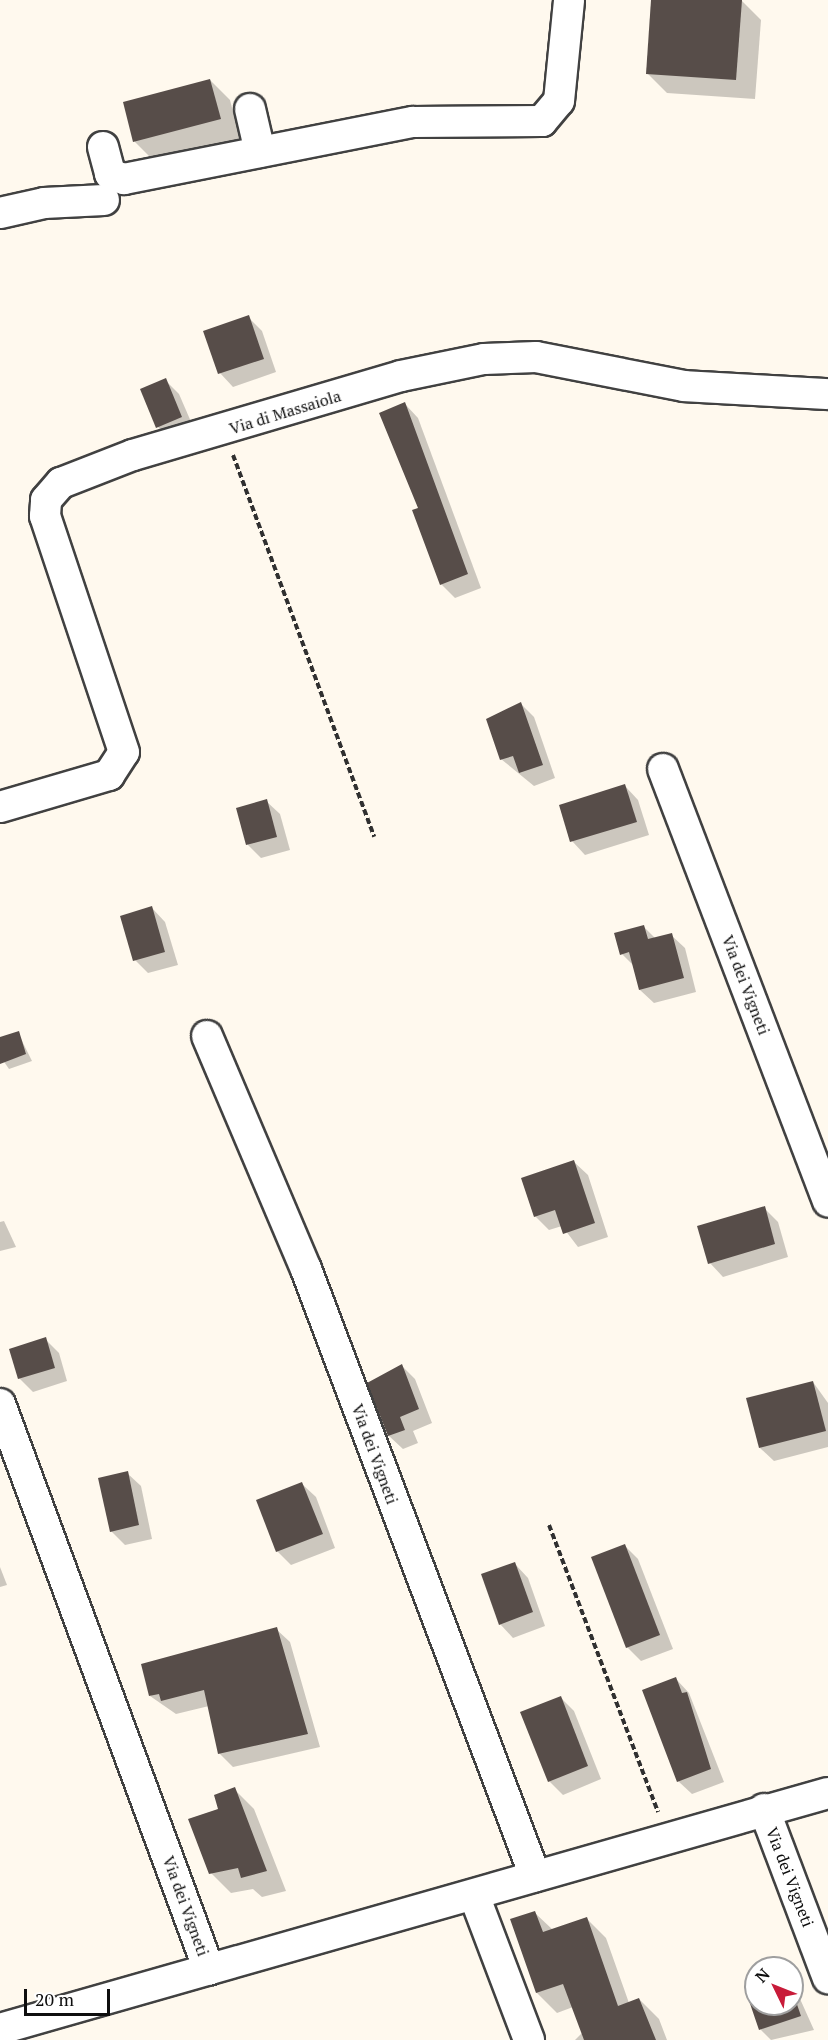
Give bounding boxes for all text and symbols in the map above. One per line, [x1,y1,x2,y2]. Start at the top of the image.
street label: Via di Massaiola [227,386,343,438]
street label: Via dei Vigneti [718,932,774,1038]
street label: Via dei Vigneti [348,1401,402,1507]
street label: Via dei Vigneti [762,1824,818,1930]
street label: Via dei Vigneti [159,1853,213,1959]
north arrow [744,1956,804,2016]
text: N [750,1963,774,1987]
scale bar [27,1977,112,2015]
text: 20 m [35,1987,74,2011]

